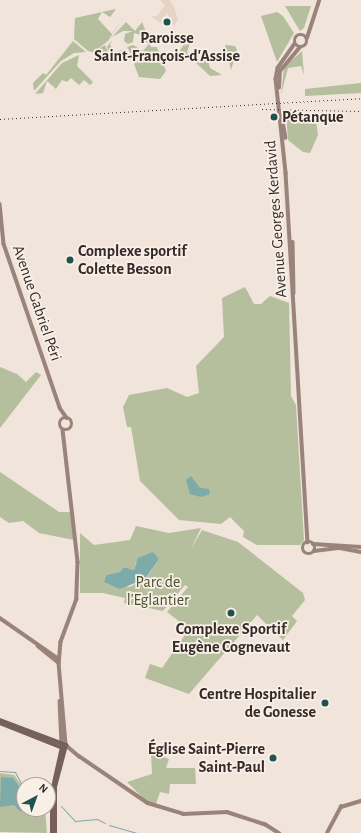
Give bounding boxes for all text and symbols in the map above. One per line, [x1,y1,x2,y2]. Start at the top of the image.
marker: Paroisse Saint-François-d'Assise [162,17,172,27]
place label: Paroisse Saint-François-d'Assise [94,28,240,66]
place label: Pétanque [282,107,344,127]
marker: Pétanque [269,112,279,122]
street label: Avenue Georges Kerdavid [261,140,291,298]
place label: Complexe sportif Colette Besson [78,241,187,279]
street label: Avenue Gabriel Péri [8,243,66,363]
marker: Complexe sportif Colette Besson [65,255,75,265]
park label: Parc de l'Eglantier [127,572,189,610]
marker: Complexe Sportif Eugène Cognevaut [226,608,236,618]
place label: Complexe Sportif Eugène Cognevaut [172,619,290,657]
place label: Centre Hospitalier de Gonesse [199,684,316,722]
marker: Centre Hospitalier de Gonesse [319,697,331,709]
place label: Église Saint-Pierre Saint-Paul [148,739,265,777]
marker: Église Saint-Pierre Saint-Paul [268,753,278,763]
north arrow [16,777,56,817]
text: N [37,782,50,795]

